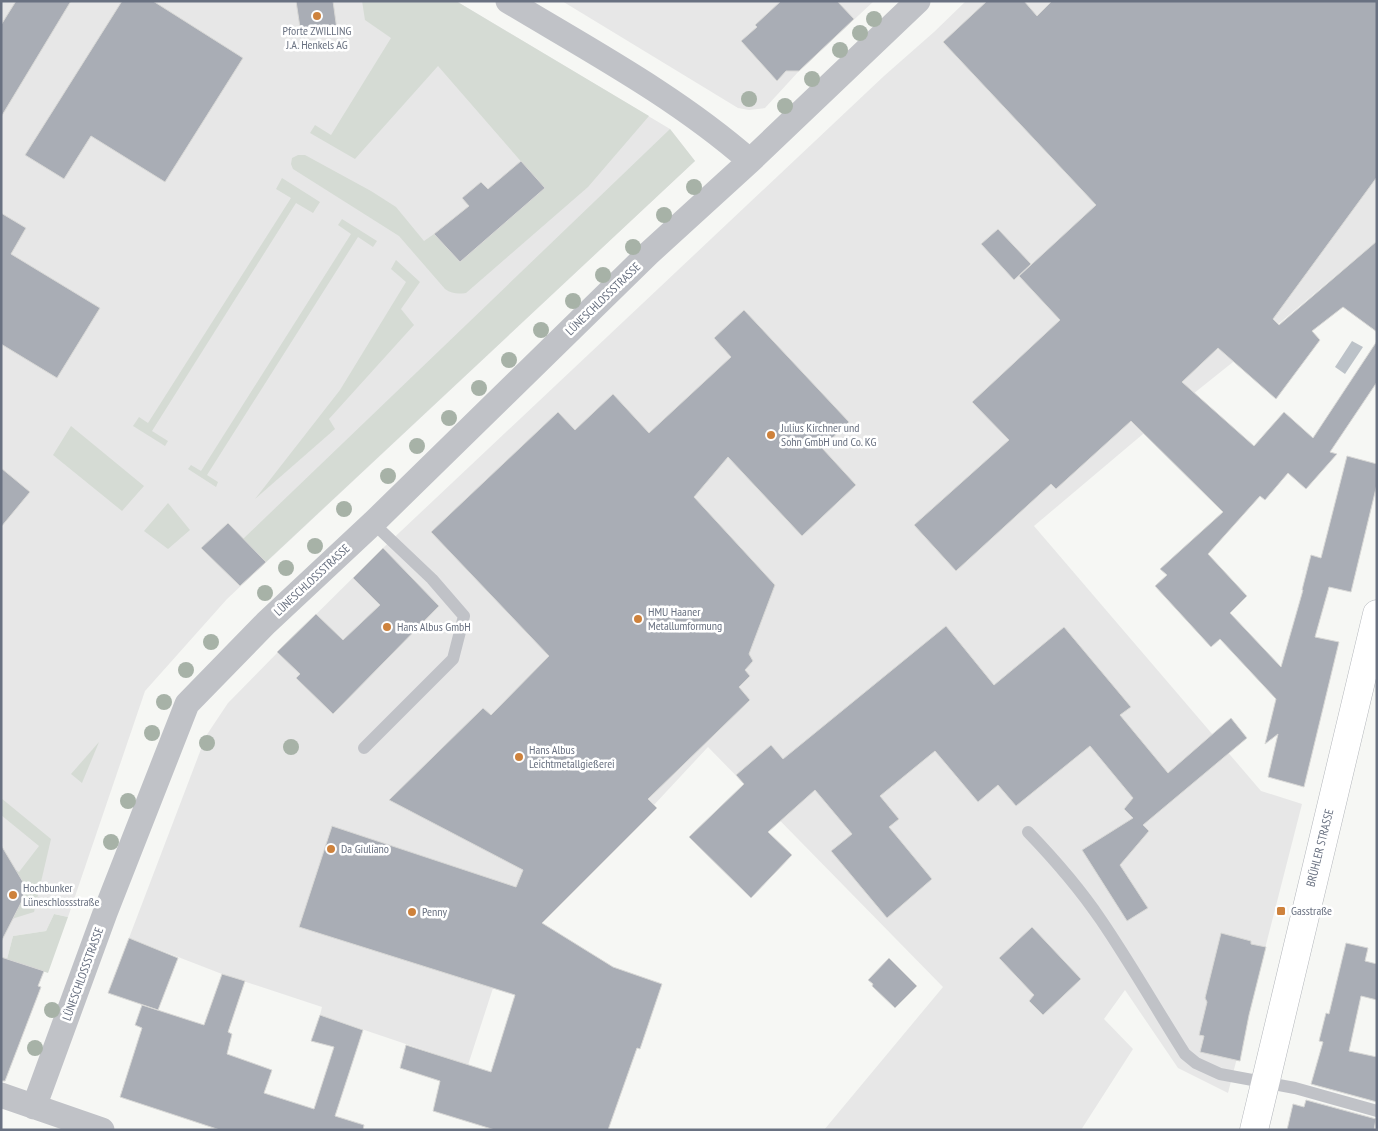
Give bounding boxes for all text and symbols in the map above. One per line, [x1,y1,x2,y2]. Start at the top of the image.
marker: Pforte ZWILLING J.A. Henkels AG [311,10,323,22]
place label: Pforte ZWILLING J.A. Henkels AG [283,23,352,52]
street label: LÜNESCHLOSSSTRASSE [562,259,643,338]
place label: Julius Kirchner und Sohn GmbH und Co. KG [780,420,876,449]
marker: Julius Kirchner und Sohn GmbH und Co. KG [765,429,777,441]
street label: LÜNESCHLOSSSTRASSE [271,541,353,619]
place label: HMU Haaner Metallumformung [648,604,722,633]
marker: HMU Haaner Metallumformung [632,613,644,625]
place label: Hans Albus GmbH [397,619,471,634]
marker: Hans Albus GmbH [381,621,393,633]
place label: Hans Albus Leichtmetallgießerei [529,742,615,771]
marker: Hans Albus Leichtmetallgießerei [513,751,525,763]
street label: BRÜHLER STRASSE [1303,807,1336,888]
place label: Da Giuliano [341,841,389,856]
marker: Da Giuliano [325,843,337,855]
place label: Hochbunker Lüneschlossstraße [23,880,99,909]
marker: Hochbunker Lüneschlossstraße [7,889,19,901]
place label: Gasstraße [1291,903,1332,918]
place label: Penny [422,904,448,919]
marker: Gasstraße [1275,905,1287,917]
marker: Penny [406,906,418,918]
street label: LÜNESCHLOSSSTRASSE [59,925,106,1023]

